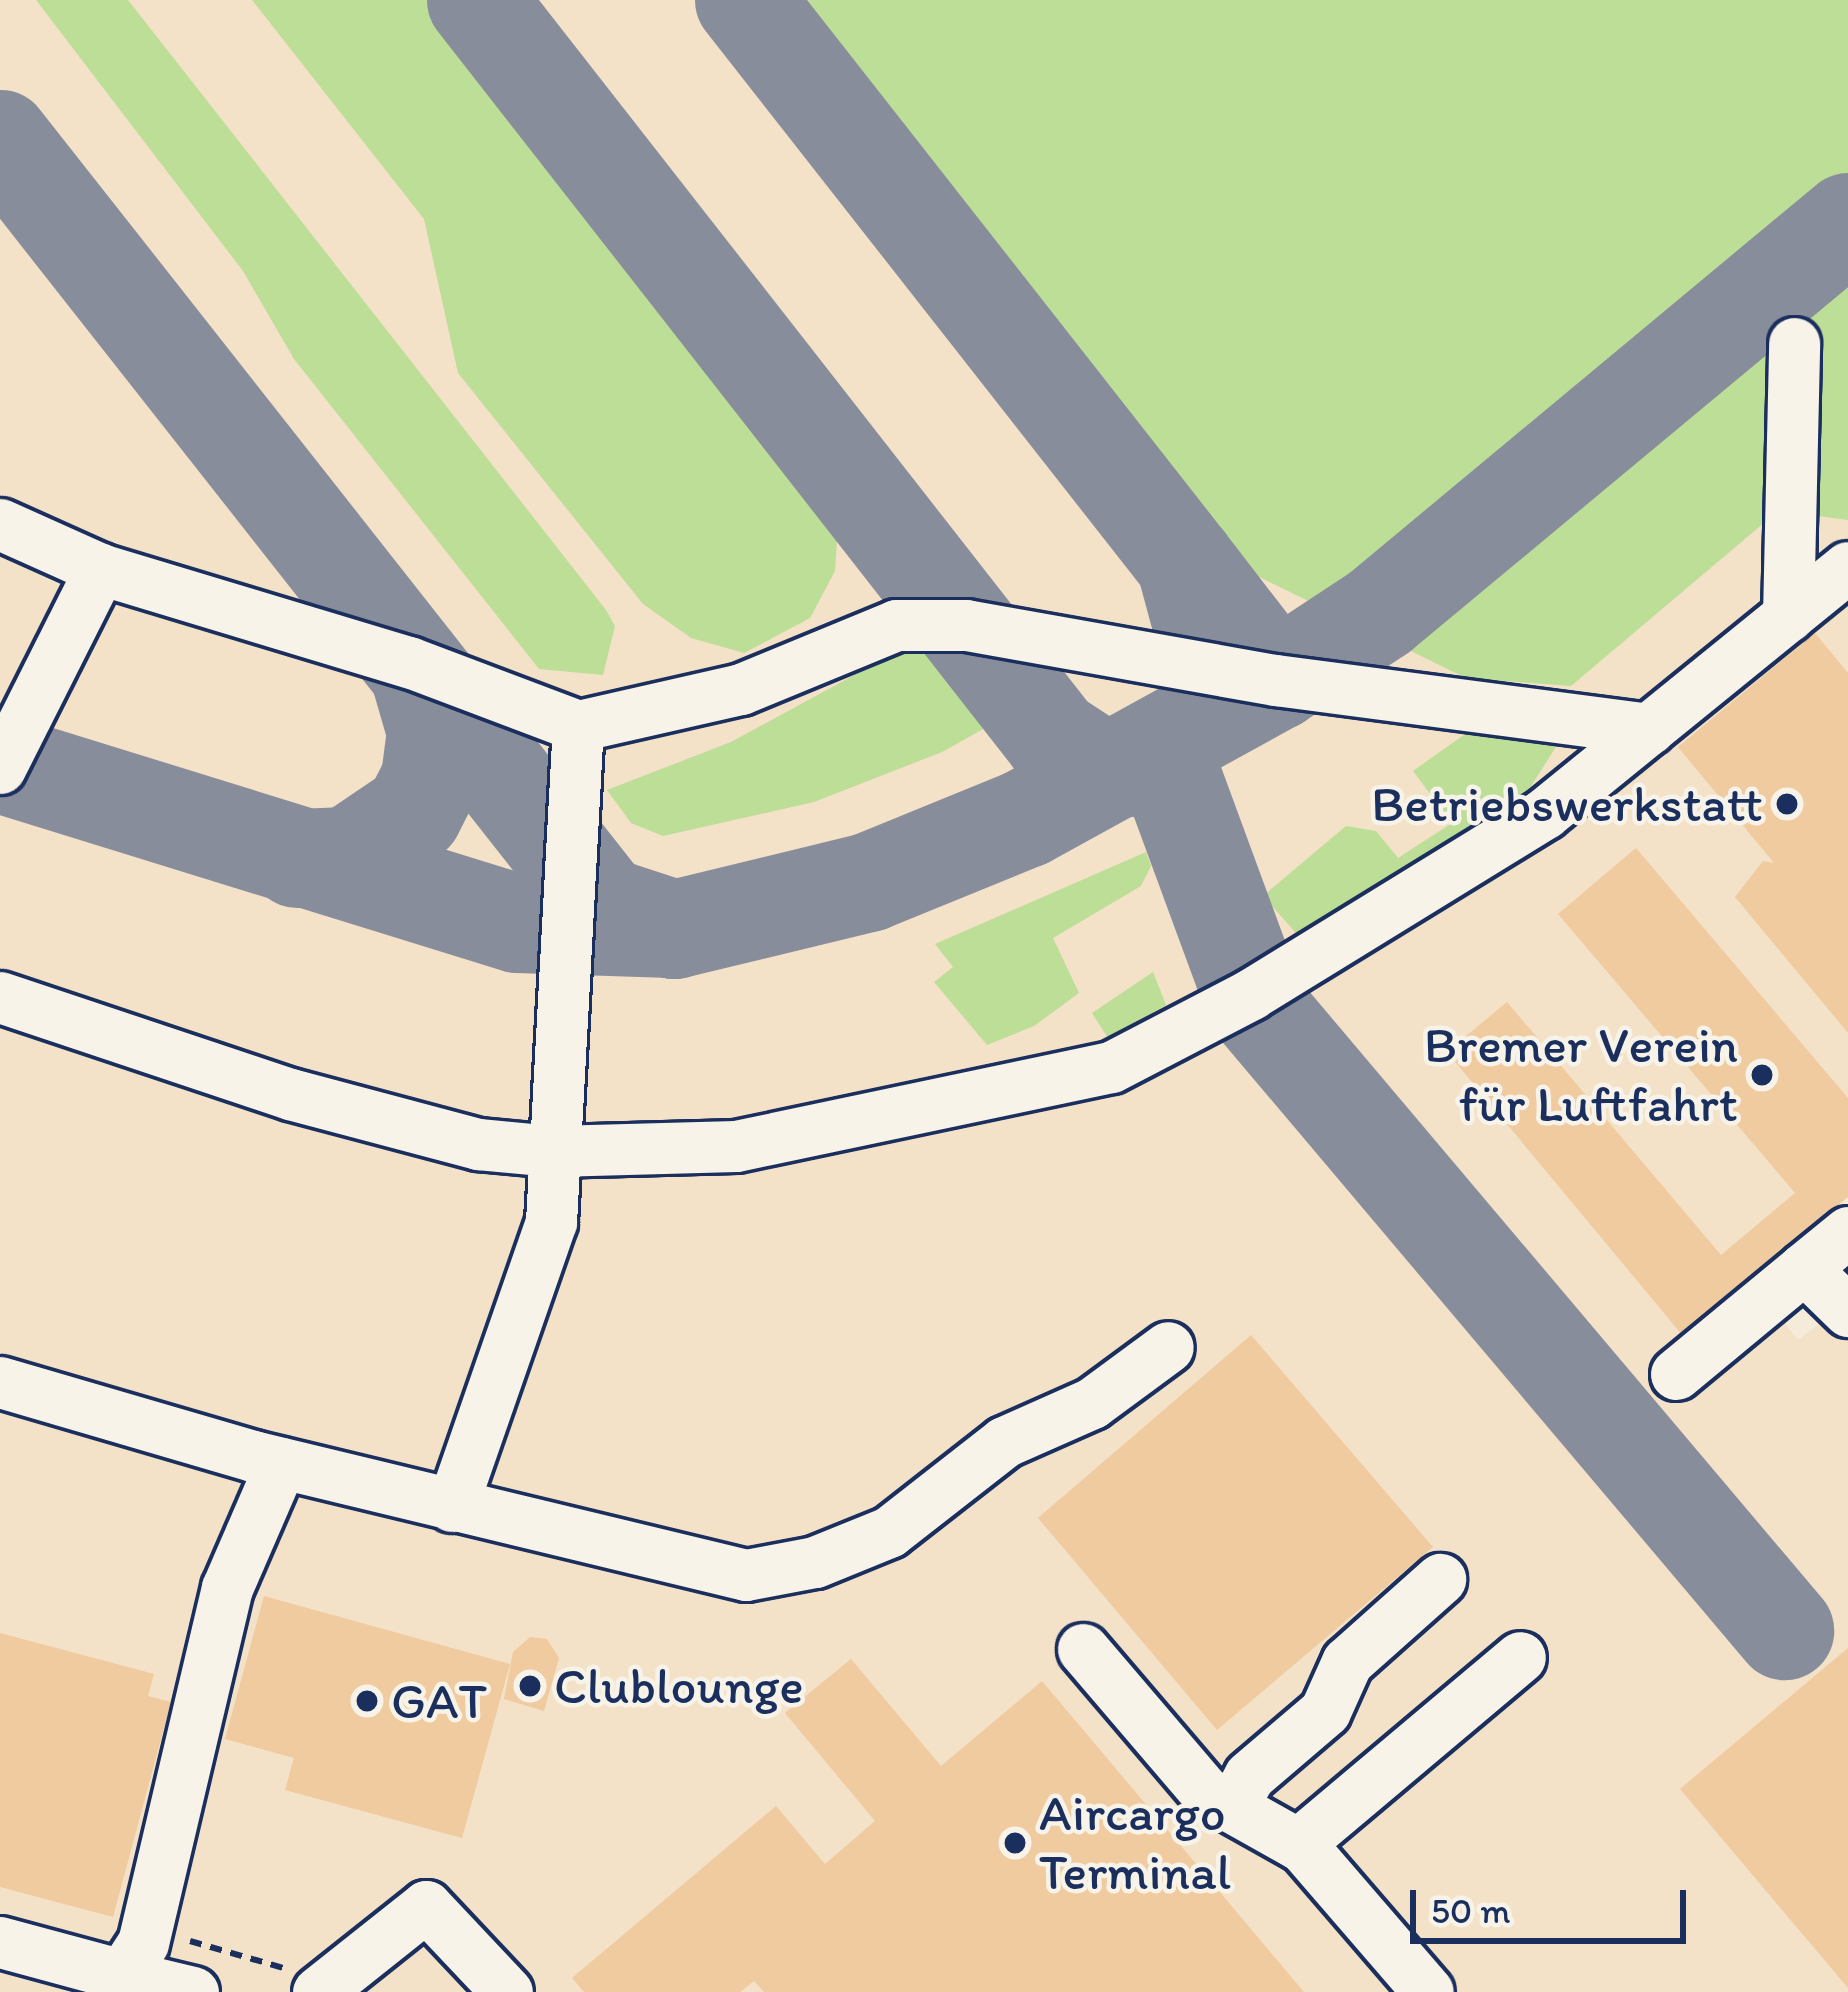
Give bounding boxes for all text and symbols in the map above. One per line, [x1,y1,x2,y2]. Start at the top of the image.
place label: Betriebswerkstatt [1371,773,1763,835]
marker: Betriebswerkstatt [1774,791,1800,817]
place label: Bremer Verein für Luftfahrt [1427,1015,1738,1135]
marker: Bremer Verein für Luftfahrt [1749,1062,1775,1088]
place label: Clublounge [554,1655,804,1717]
place label: GAT [391,1670,487,1732]
marker: Clublounge [517,1673,543,1699]
marker: GAT [354,1688,380,1714]
place label: Aircargo Terminal [1039,1783,1231,1903]
marker: Aircargo Terminal [1002,1830,1028,1856]
scale bar [1416,1866,1692,1940]
text: 50 m [1431,1889,1510,1932]

